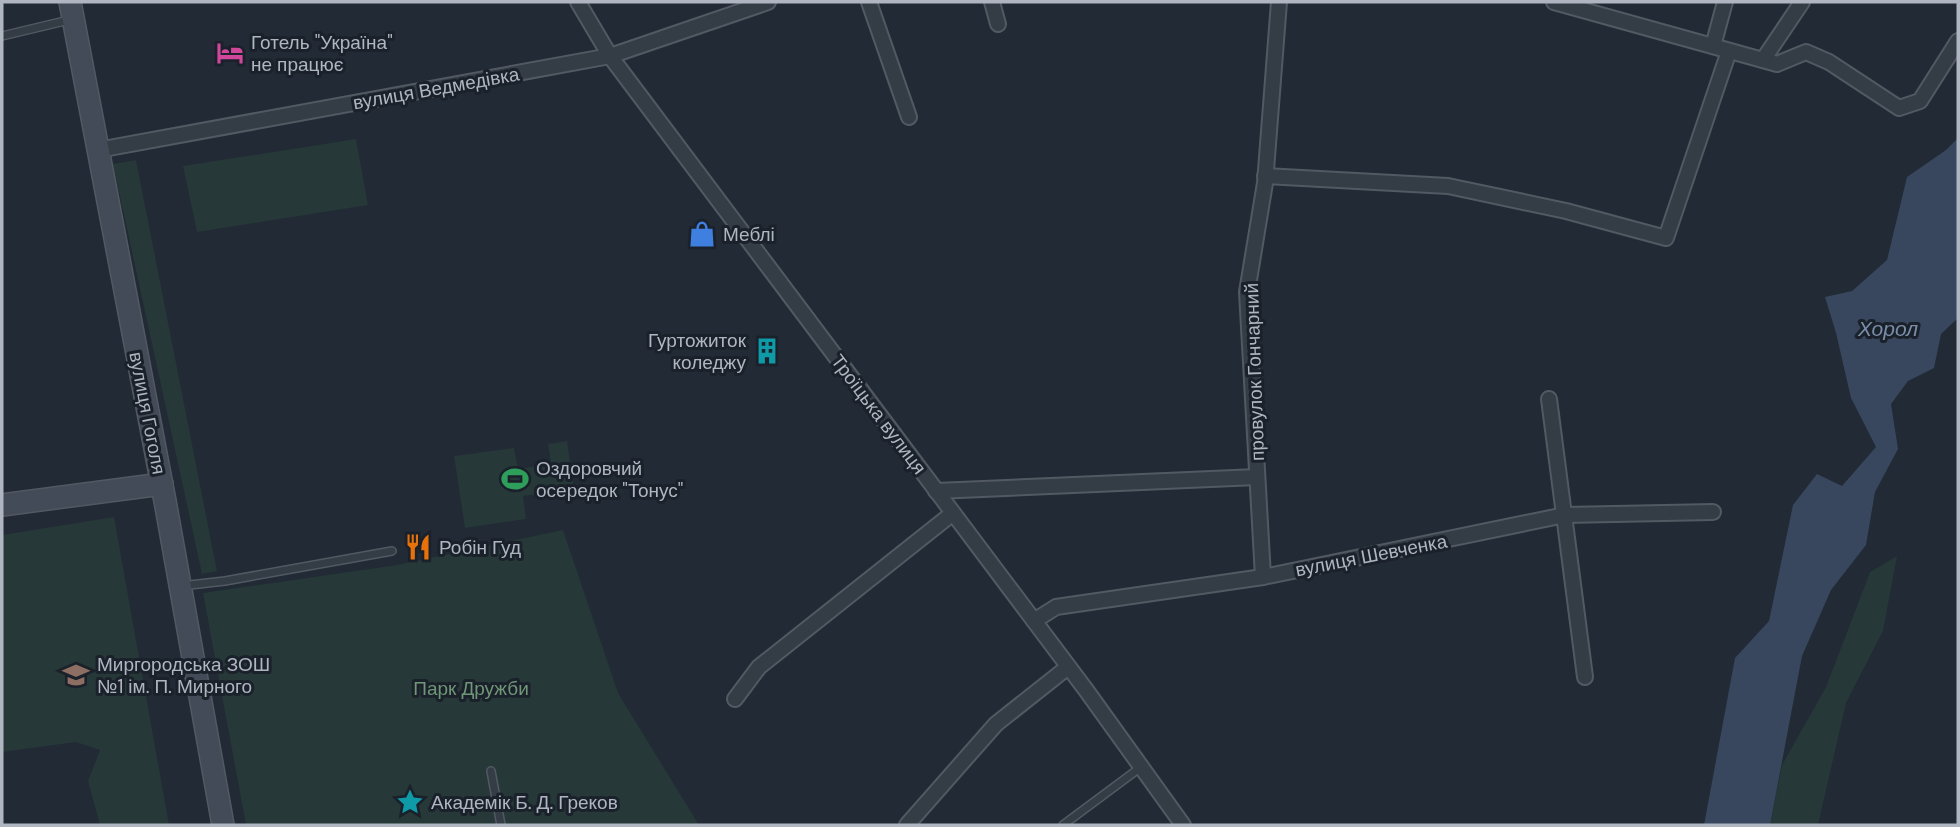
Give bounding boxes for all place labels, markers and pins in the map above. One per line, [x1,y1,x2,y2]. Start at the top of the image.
place label: Готель "Україна" не працює [251,30,393,77]
hotel icon: Готель "Україна" не працює [215,38,245,68]
shop icon: Меблі [687,219,717,249]
place label: Меблі [723,222,775,247]
place label: Гуртожиток коледжу [648,328,747,375]
building icon: Гуртожиток коледжу [752,336,782,366]
place label: Оздоровчий осередок "Тонус" [536,456,683,503]
sports icon: Оздоровчий осередок "Тонус" [500,464,530,494]
restaurant icon: Робін Гуд [403,532,433,562]
place label: Робін Гуд [439,535,521,560]
place label: Миргородська ЗОШ №1 ім. П. Мирного [97,652,270,699]
school or university icon: Миргородська ЗОШ №1 ім. П. Мирного [61,660,91,690]
place icon: Академік Б. Д. Греков [395,787,425,817]
place label: Академік Б. Д. Греков [431,790,618,815]

